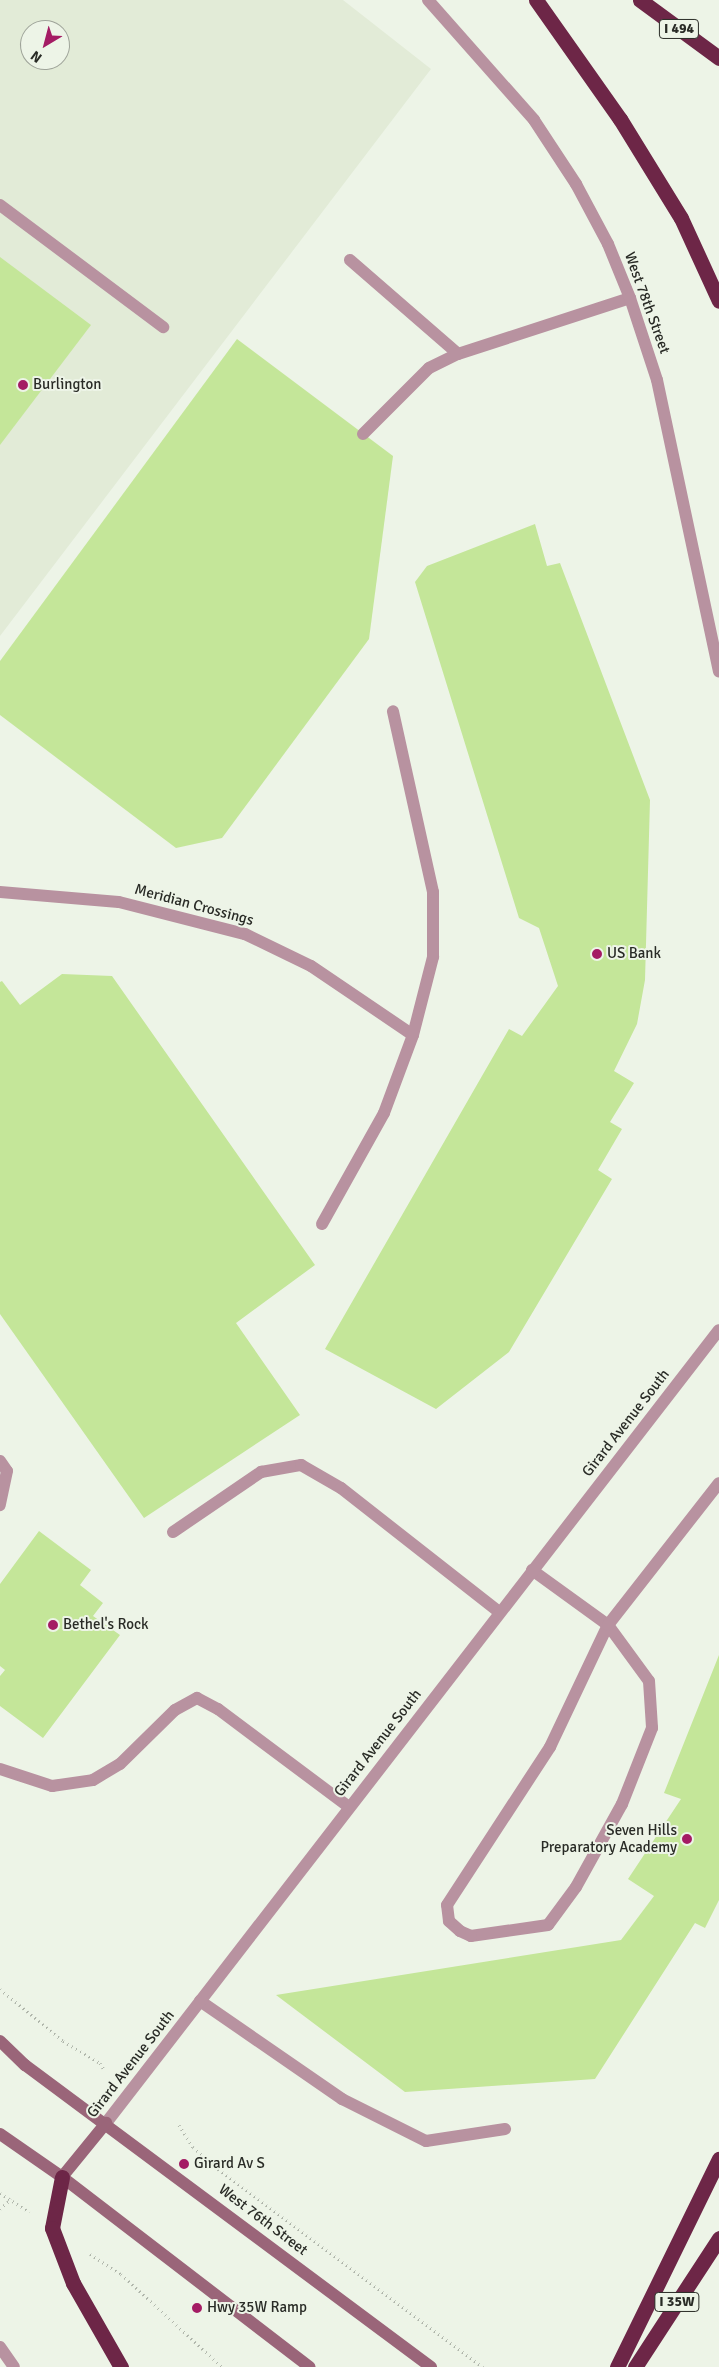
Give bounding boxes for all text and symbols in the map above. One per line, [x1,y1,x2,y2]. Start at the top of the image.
road number: I 494 [658,18,700,40]
north arrow [20,20,70,70]
text: N [27,47,45,66]
street label: West 78th Street [620,250,674,356]
place label: Burlington [33,376,101,394]
marker: Burlington [17,379,29,391]
street label: Meridian Crossings [133,880,255,930]
place label: US Bank [607,945,661,963]
marker: US Bank [591,948,603,960]
street label: Girard Avenue South [578,1366,674,1480]
place label: Bethel's Rock [63,1616,149,1634]
marker: Bethel's Rock [47,1619,59,1631]
street label: Girard Avenue South [330,1686,426,1800]
place label: Seven Hills Preparatory Academy [541,1821,677,1856]
marker: Seven Hills Preparatory Academy [681,1833,693,1845]
street label: Girard Avenue South [83,2007,179,2121]
place label: Girard Av S [194,2155,265,2173]
marker: Girard Av S [178,2158,190,2170]
street label: West 76th Street [215,2181,311,2259]
road number: I 35W [653,2290,701,2314]
place label: Hwy 35W Ramp [207,2299,307,2317]
marker: Hwy 35W Ramp [191,2302,203,2314]

